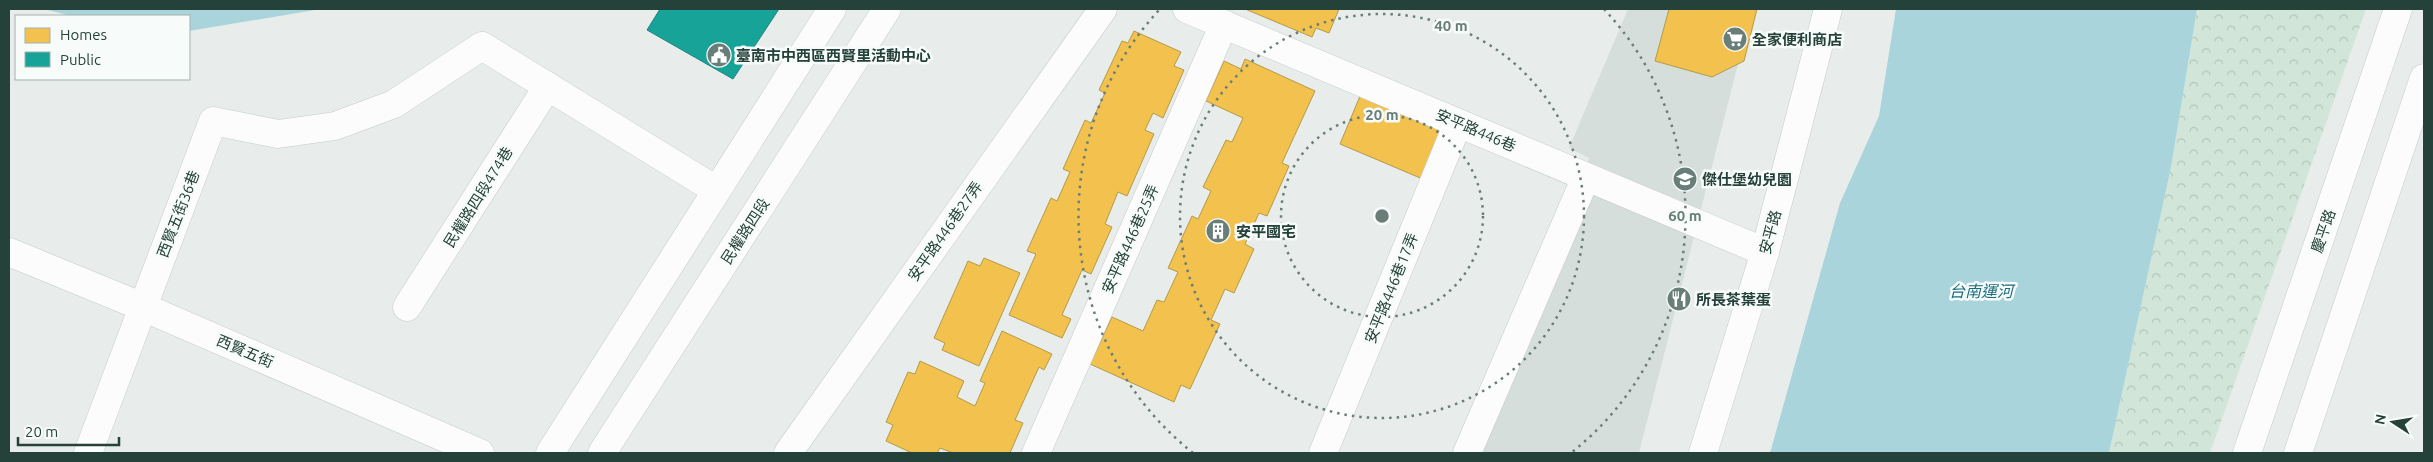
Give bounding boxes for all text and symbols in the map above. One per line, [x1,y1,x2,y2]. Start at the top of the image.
legend [15,15,190,80]
text: 40 m [1434,17,1468,34]
text: Homes [60,26,107,43]
supermarket icon: 全家便利商店 [1722,26,1748,52]
place label: 全家便利商店 [1752,31,1842,48]
public building icon: 臺南市中西區西賢里活動中心 [706,42,732,68]
place label: 臺南市中西區西賢里活動中心 [736,47,931,64]
text: Public [60,51,101,68]
street label: 安平路446巷 [1433,105,1519,155]
text: 20 m [1365,106,1399,123]
street label: 民權路四段474巷 [440,144,516,250]
school or university icon: 傑仕堡幼兒園 [1672,166,1698,192]
street label: 西賢五街36巷 [154,168,202,260]
place label: 傑仕堡幼兒園 [1702,171,1792,188]
street label: 安平路446巷27弄 [904,178,986,284]
street label: 安平路446巷25弄 [1098,182,1162,296]
street label: 民權路四段 [717,195,773,267]
centre of rings [1373,207,1391,225]
text: 60 m [1668,207,1702,224]
street label: 慶平路 [2308,207,2338,255]
street label: 安平路 [1756,208,1784,256]
building icon: 安平國宅 [1205,218,1231,244]
place label: 安平國宅 [1236,223,1296,240]
street label: 安平路446巷17弄 [1361,230,1421,346]
water label: 台南運河 [1949,282,2016,300]
restaurant icon: 所長茶葉蛋 [1666,286,1692,312]
place label: 所長茶葉蛋 [1696,291,1771,308]
street label: 西賢五街 [214,331,276,371]
north arrow [2368,397,2418,447]
text: N [2371,413,2389,426]
scale bar [18,414,119,446]
text: 20 m [25,423,58,440]

